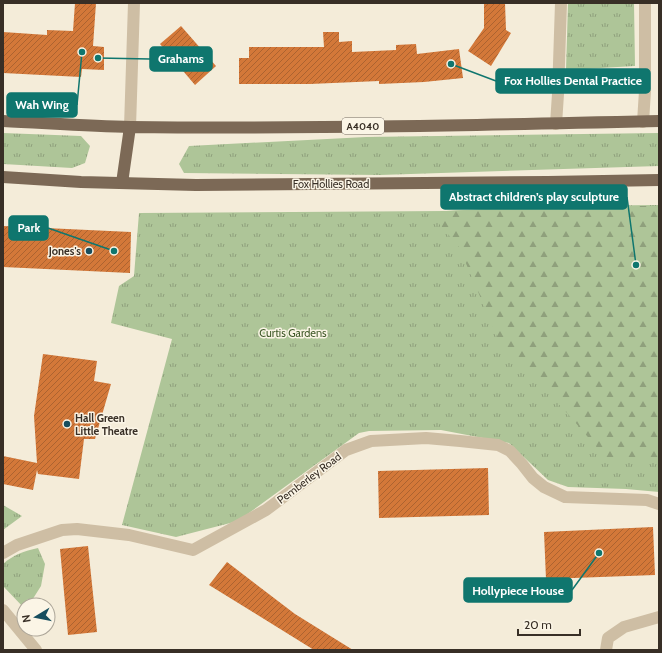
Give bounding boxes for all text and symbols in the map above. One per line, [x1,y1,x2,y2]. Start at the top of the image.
callout: Grahams [150,47,212,71]
text: Grahams [158,51,204,66]
callout: Fox Hollies Dental Practice [496,69,650,93]
text: Fox Hollies Dental Practice [504,73,642,88]
callout: Wah Wing [7,93,77,117]
text: Wah Wing [15,97,69,112]
road number: A4040 [342,118,384,134]
street label: Fox Hollies Road [293,177,369,191]
callout: Abstract children’s play sculpture [441,185,627,209]
text: Abstract children’s play sculpture [449,189,619,204]
callout: Park [9,216,48,240]
text: Park [18,220,41,235]
place label: Jones's [48,244,81,258]
marker: Jones's [84,246,94,256]
park label: Curtis Gardens [259,326,327,340]
place label: Hall Green Little Theatre [75,411,138,438]
marker: Hall Green Little Theatre [62,419,72,429]
street label: Pemberley Road [274,449,344,507]
callout: Hollypiece House [464,578,572,602]
text: Hollypiece House [472,583,564,598]
north arrow [16,597,56,637]
scale bar [518,611,580,637]
text: N [19,614,34,624]
text: 20 m [524,617,552,632]

